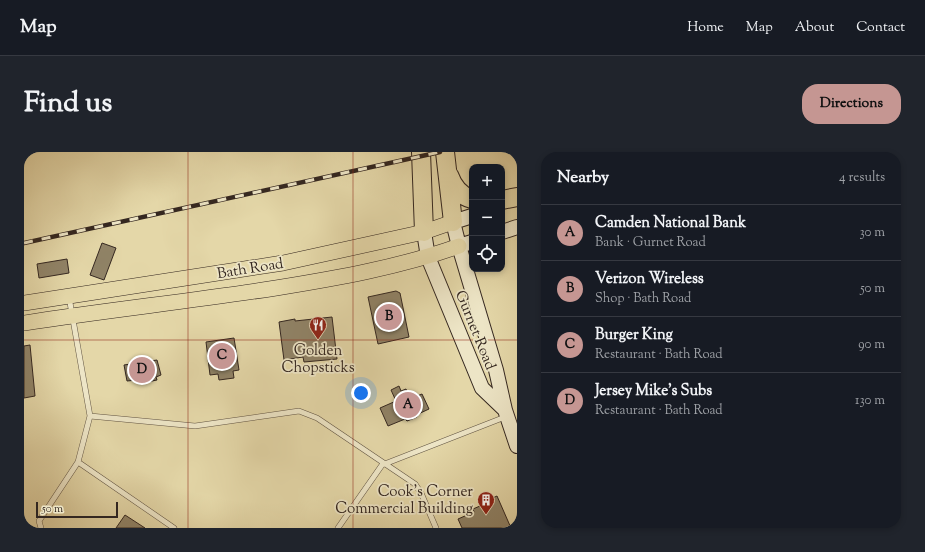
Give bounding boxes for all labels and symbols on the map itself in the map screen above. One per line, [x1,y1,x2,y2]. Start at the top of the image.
street label: Bath Road [215,254,286,285]
street label: Gurnet Road [449,288,500,374]
pin: B [376,302,402,332]
restaurant icon: Golden Chopsticks [308,315,328,340]
pin: C [209,341,235,371]
place label: Golden Chopsticks [281,341,355,379]
pin: D [129,355,155,385]
your location [351,383,371,403]
pin: A [395,390,421,420]
place label: Cook's Corner Commercial Building [335,482,473,520]
building icon: Cook's Corner Commercial Building [476,490,496,515]
scale bar [36,500,118,519]

